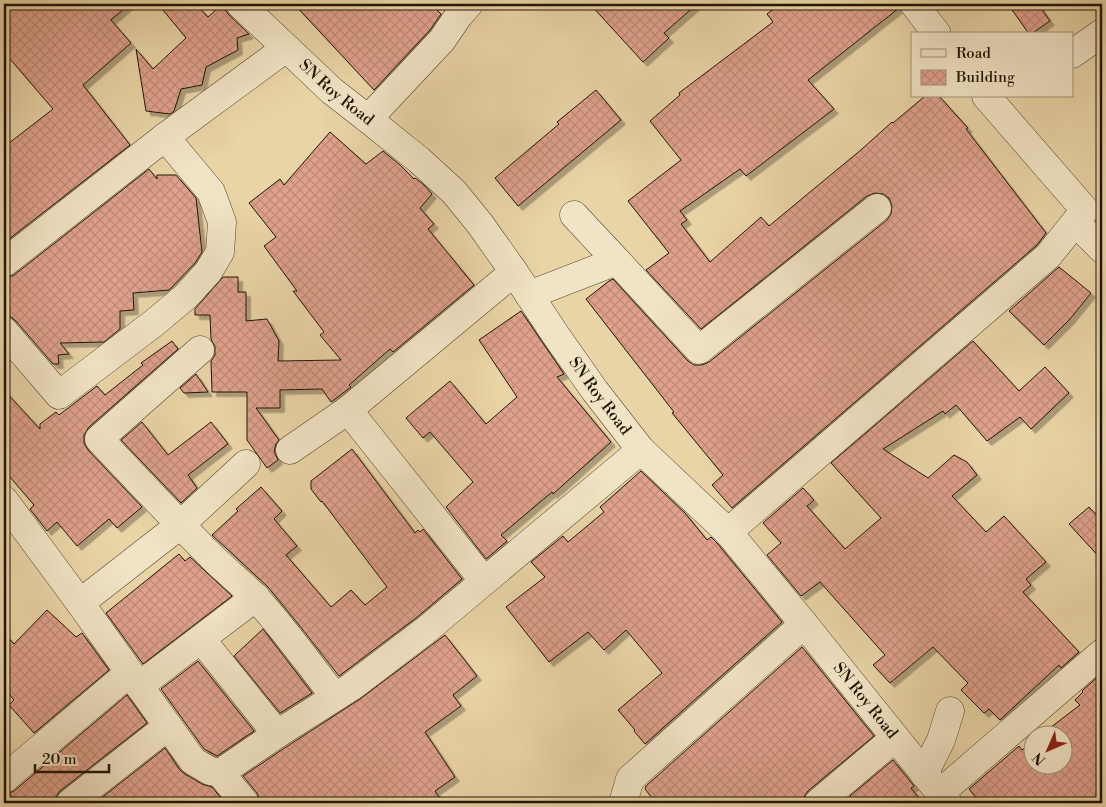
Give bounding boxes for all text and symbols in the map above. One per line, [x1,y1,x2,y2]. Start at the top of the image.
legend [911,32,1074,98]
text: Road [956,44,991,63]
street label: SN Roy Road [295,55,378,130]
text: Building [955,68,1015,87]
street label: SN Roy Road [564,353,635,439]
street label: SN Roy Road [829,658,902,743]
north arrow [1024,724,1074,774]
scale bar [35,742,109,774]
text: N [1029,748,1050,769]
text: 20 m [42,750,77,769]

